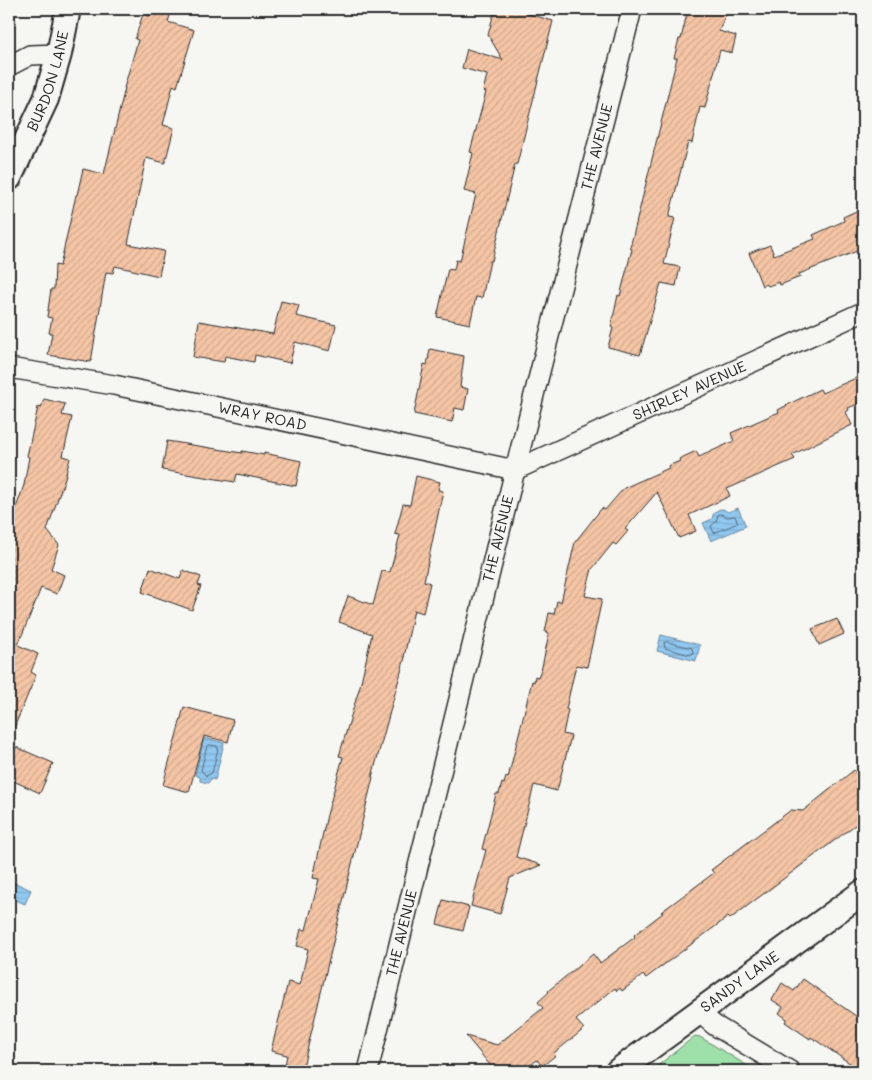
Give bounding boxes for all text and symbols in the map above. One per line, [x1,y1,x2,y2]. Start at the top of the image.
street label: BURDON LANE [21,28,72,134]
street label: THE AVENUE [575,101,617,192]
street label: SHIRLEY AVENUE [629,355,749,424]
street label: WRAY ROAD [216,396,309,435]
street label: THE AVENUE [477,493,518,584]
street label: THE AVENUE [381,887,421,978]
street label: SANDY LANE [696,945,783,1017]

